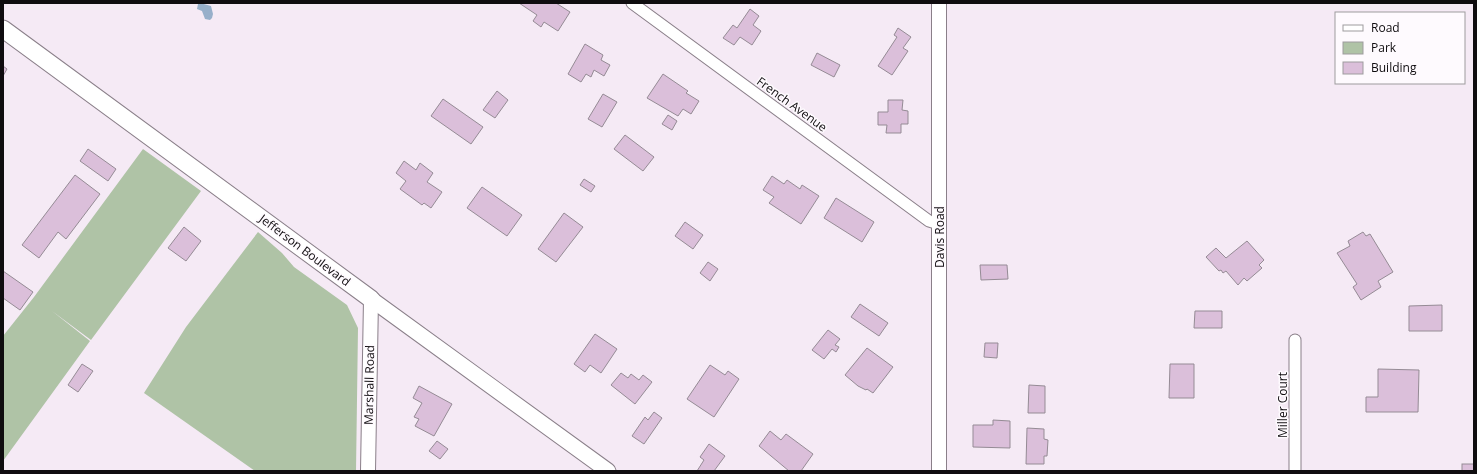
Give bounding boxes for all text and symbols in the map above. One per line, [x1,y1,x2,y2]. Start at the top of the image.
legend [1335,12,1465,84]
text: Road [1371,19,1400,36]
text: Park [1371,39,1397,56]
text: Building [1371,59,1417,76]
street label: French Avenue [753,73,831,135]
street label: Davis Road [931,206,948,268]
street label: Jefferson Boulevard [255,209,354,290]
street label: Marshall Road [360,345,378,425]
street label: Miller Court [1274,372,1291,438]

